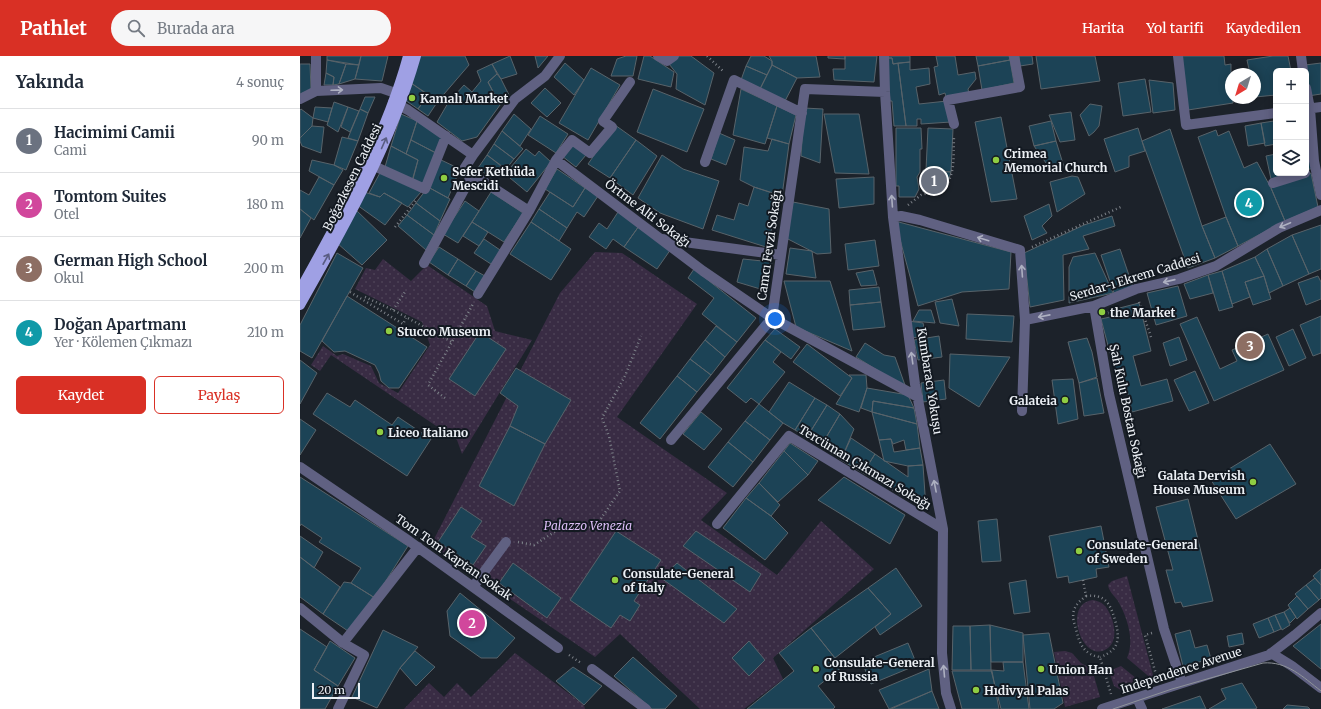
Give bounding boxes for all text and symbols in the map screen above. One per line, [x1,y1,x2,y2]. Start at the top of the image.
search box [111,10,391,46]
text: Pathlet [20,16,87,40]
icon: search [125,17,147,39]
text: Burada ara [157,19,235,38]
text: Harita [1082,19,1124,37]
text: Yol tarifi [1146,19,1204,37]
text: Kaydedilen [1226,19,1301,37]
north arrow [1225,68,1261,104]
map controls [1273,68,1309,176]
button: + [1273,68,1309,104]
text: Yakında [16,71,84,93]
text: 4 sonuç [236,74,284,91]
one-way arrow [330,86,343,93]
place label: Kamalı Market [420,91,509,106]
marker: Kamalı Market [407,93,417,103]
button: − [1273,104,1309,140]
street label: Boğazkesen Caddesi [320,121,384,233]
text: Hacimimi Camii [54,123,175,142]
text: 1 [26,132,32,149]
text: 90 m [252,132,284,149]
one-way arrow [381,137,389,149]
button: layers [1273,140,1309,176]
text: Cami [54,142,87,159]
place label: Crimea Memorial Church [1004,146,1108,175]
marker: Crimea Memorial Church [991,155,1001,165]
place label: Sefer Kethüda Mescidi [452,164,535,193]
pin: 1 [921,166,947,196]
marker: Sefer Kethüda Mescidi [439,173,449,183]
street label: Örtme Alti Sokağı [602,176,694,250]
text: Tomtom Suites [54,187,166,206]
pin: 4 [1236,188,1262,218]
street label: Camcı Fevzi Sokağı [754,189,784,301]
one-way arrow [888,195,895,208]
text: 2 [25,196,33,213]
text: 180 m [246,196,284,213]
text: Otel [54,206,79,223]
one-way arrow [1280,222,1292,230]
one-way arrow [976,235,989,242]
street label: Serdar-ı Ekrem Caddesi [1068,250,1202,304]
text: German High School [54,251,207,270]
one-way arrow [323,253,331,265]
text: 3 [25,260,33,277]
text: 200 m [244,260,284,277]
one-way arrow [1018,265,1025,278]
text: Okul [54,270,84,287]
one-way arrow [1163,278,1176,286]
place label: the Market [1110,305,1175,320]
marker: the Market [1097,307,1107,317]
your location [765,309,785,329]
one-way arrow [1038,313,1051,321]
text: Doğan Apartmanı [54,315,186,334]
text: 4 [25,324,33,341]
text: 210 m [247,324,284,341]
place label: Stucco Museum [397,324,491,339]
marker: Stucco Museum [384,326,394,336]
street label: Kumbaracı Yokuşu [914,327,946,436]
pin: 3 [1237,331,1263,361]
text: Yer · Kölemen Çıkmazı [54,334,192,351]
street label: Şah Kulu Bostan Sokağı [1106,342,1150,480]
one-way arrow [908,352,916,365]
button: Kaydet [16,376,146,414]
button: Paylaş [154,376,284,414]
place label: Galateia [1009,393,1057,408]
marker: Galateia [1060,395,1070,405]
street label: Tercüman Çıkmazı Sokağı [796,421,934,513]
place label: Liceo Italiano [388,425,468,440]
marker: Liceo Italiano [375,427,385,437]
place label: Galata Dervish House Museum [1153,468,1245,497]
marker: Galata Dervish House Museum [1248,477,1258,487]
one-way arrow [930,480,938,493]
street label: Tom Tom Kaptan Sokak [393,511,516,603]
park label: Palazzo Venezia [544,518,632,533]
place label: Consulate-General of Sweden [1087,537,1198,566]
marker: Consulate-General of Sweden [1074,546,1084,556]
place label: Consulate-General of Italy [623,566,734,595]
marker: Consulate-General of Italy [610,575,620,585]
pin: 2 [459,608,485,638]
street label: Independence Avenue [1119,643,1243,697]
place label: Consulate-General of Russia [824,655,935,684]
place label: Union Han [1049,662,1113,677]
marker: Consulate-General of Russia [811,664,821,674]
marker: Union Han [1036,664,1046,674]
one-way arrow [940,665,947,678]
scale bar [312,681,360,700]
text: 20 m [318,683,345,697]
place label: Hıdivyal Palas [984,683,1068,698]
marker: Hıdivyal Palas [971,685,981,695]

